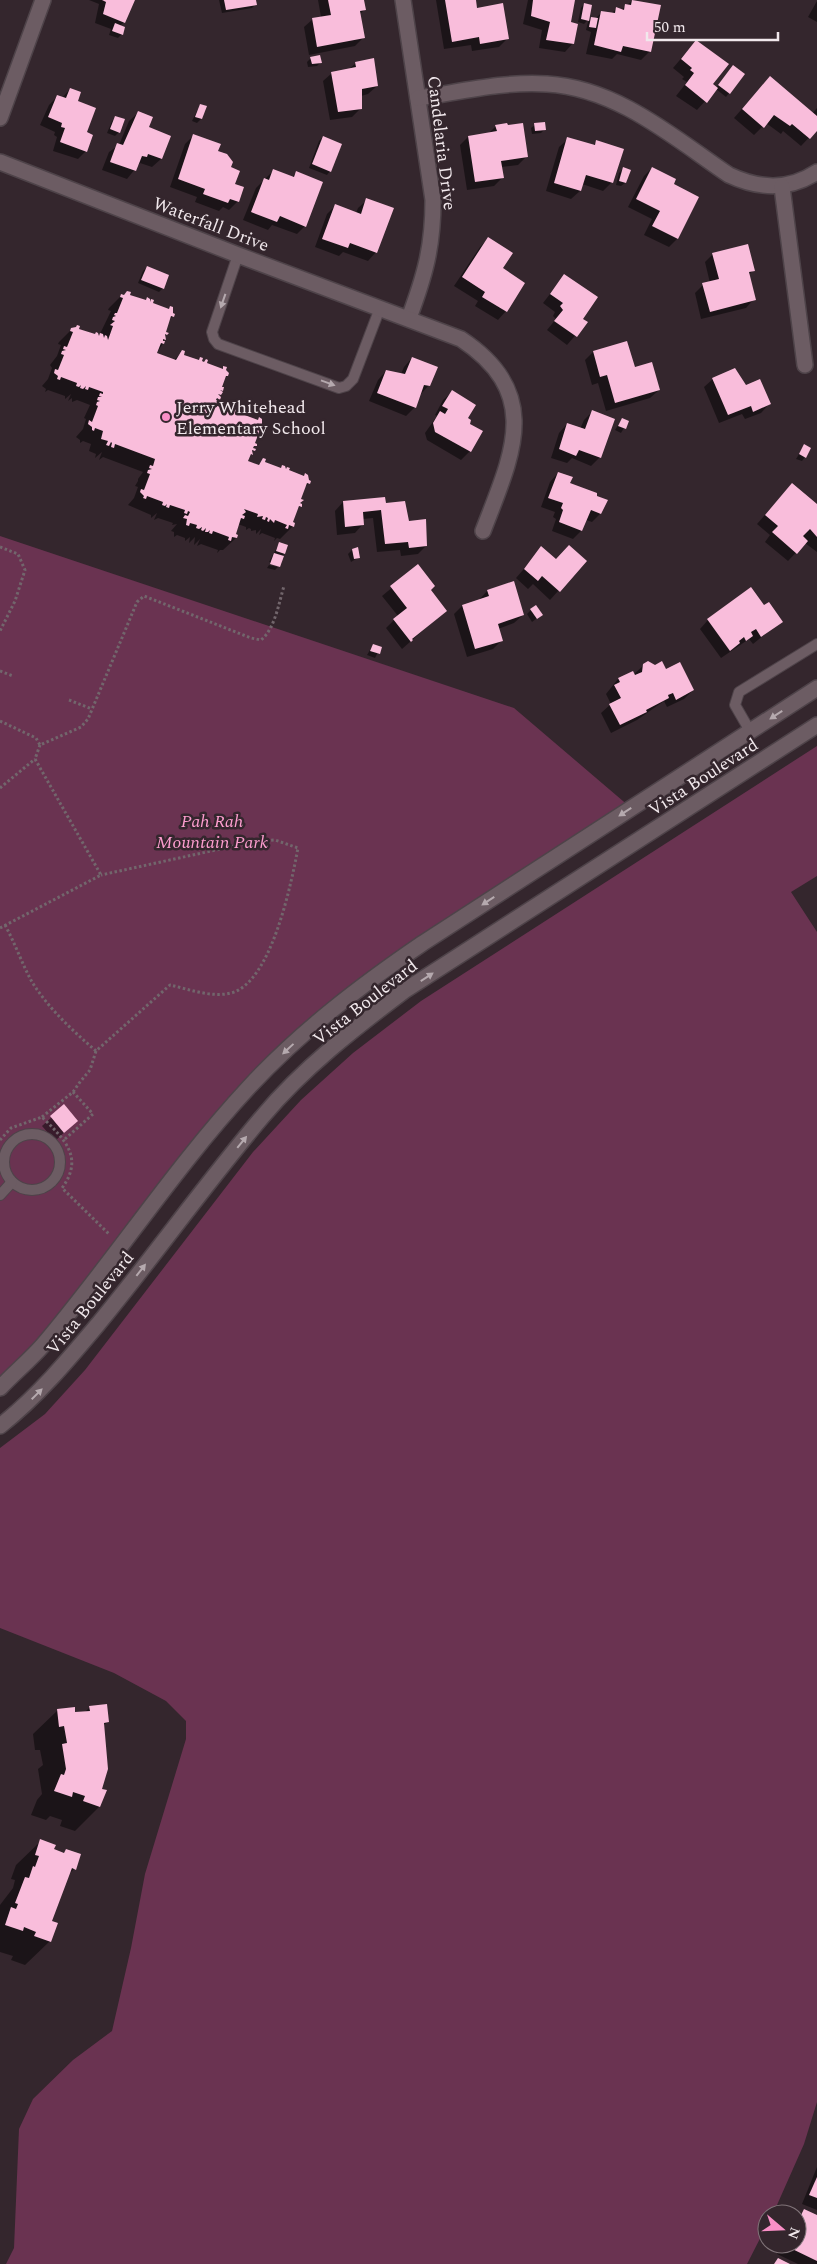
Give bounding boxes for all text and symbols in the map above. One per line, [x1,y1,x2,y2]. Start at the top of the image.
scale bar [647,10,778,42]
text: 50 m [654,16,686,39]
street label: Candelaria Drive [420,74,463,212]
street label: Waterfall Drive [149,190,273,259]
one-way arrow [219,294,227,309]
one-way arrow [320,380,335,387]
place label: Jerry Whitehead Elementary School [176,394,326,442]
marker: Jerry Whitehead Elementary School [160,411,172,423]
one-way arrow [769,710,783,719]
street label: Vista Boulevard [643,732,764,823]
park label: Pah Rah Mountain Park [156,808,269,856]
one-way arrow [618,808,631,817]
one-way arrow [482,896,495,906]
street label: Vista Boulevard [307,953,424,1052]
one-way arrow [421,972,434,981]
one-way arrow [282,1043,294,1055]
one-way arrow [236,1136,247,1149]
street label: Vista Boulevard [40,1246,141,1361]
one-way arrow [136,1264,147,1277]
one-way arrow [30,1388,42,1400]
north arrow [757,2204,807,2254]
text: N [782,2224,806,2242]

